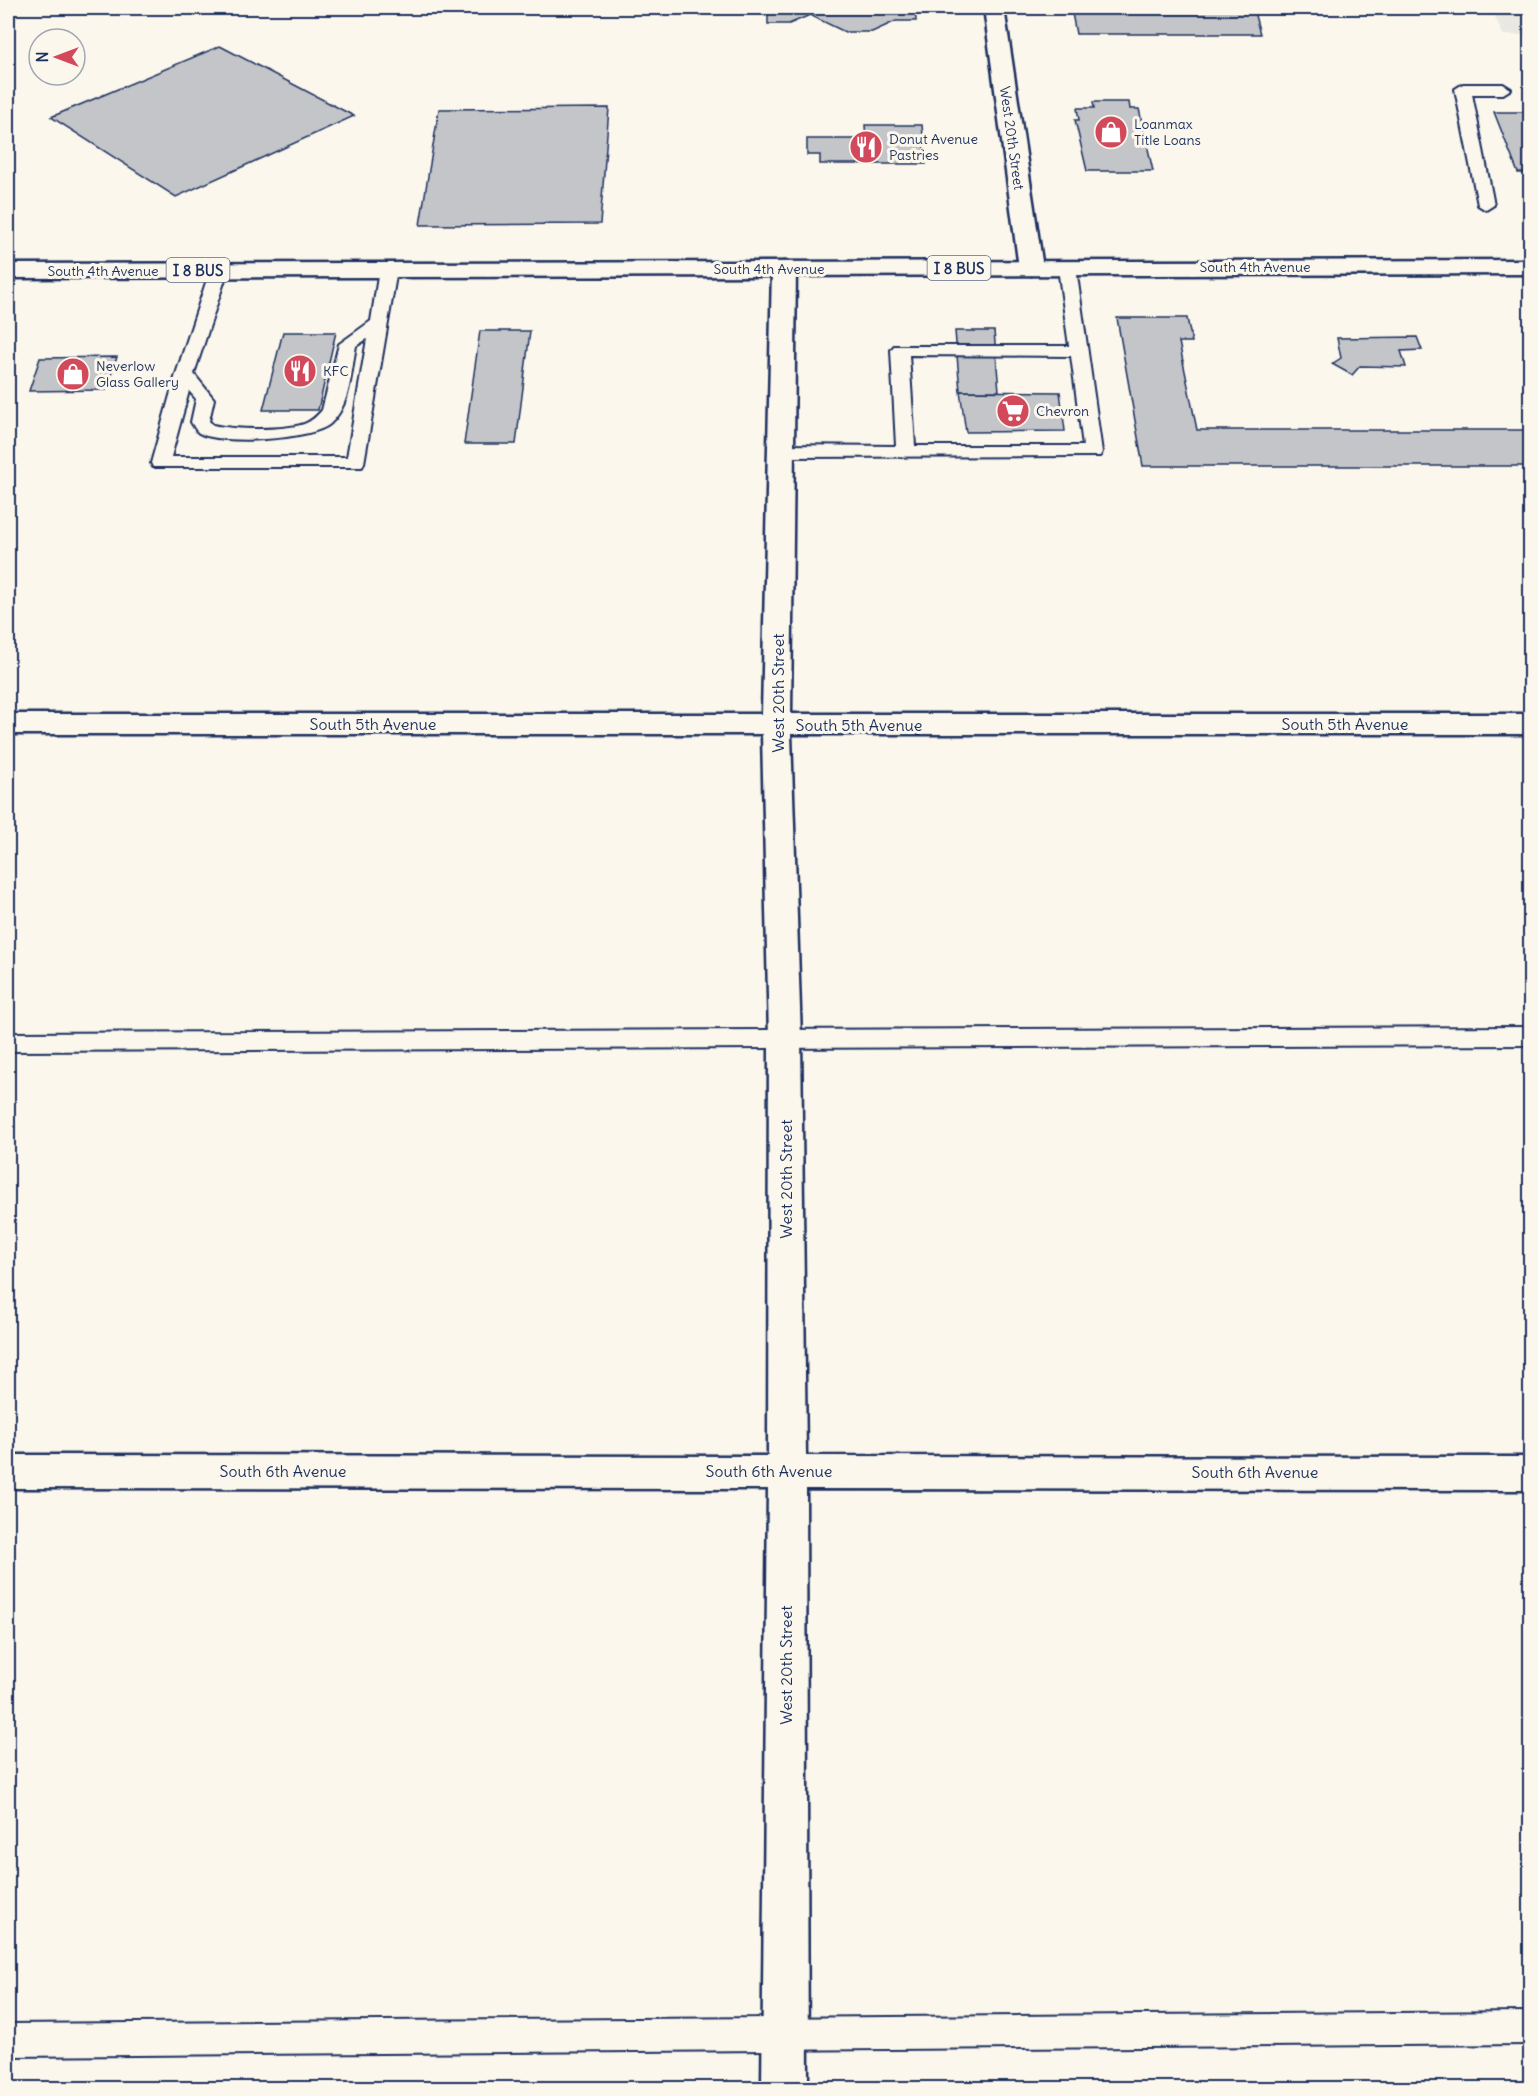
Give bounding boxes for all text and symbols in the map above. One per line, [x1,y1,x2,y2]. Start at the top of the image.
north arrow [27,27,87,87]
text: N [32,51,52,63]
street label: West 20th Street [996,85,1028,191]
shop icon: Loanmax Title Loans [1093,114,1129,150]
place label: Loanmax Title Loans [1134,115,1201,149]
restaurant icon: Donut Avenue Pastries [848,129,884,165]
place label: Donut Avenue Pastries [889,130,978,164]
road number: I 8 BUS [928,256,990,280]
road number: I 8 BUS [166,258,230,282]
street label: South 4th Avenue [1199,258,1311,276]
street label: South 4th Avenue [713,260,825,278]
street label: South 4th Avenue [47,262,159,280]
restaurant icon: KFC [282,353,318,389]
shop icon: Neverlow Glass Gallery [55,356,91,392]
place label: Neverlow Glass Gallery [96,357,179,391]
place label: KFC [323,362,349,380]
supermarket icon: Chevron [995,393,1031,429]
place label: Chevron [1036,402,1089,420]
street label: West 20th Street [768,633,788,753]
street label: South 5th Avenue [310,714,436,734]
street label: South 5th Avenue [1282,714,1408,734]
street label: South 5th Avenue [796,715,922,735]
street label: West 20th Street [776,1119,796,1239]
street label: South 6th Avenue [220,1461,346,1481]
street label: South 6th Avenue [706,1461,832,1481]
street label: South 6th Avenue [1192,1462,1318,1482]
street label: West 20th Street [776,1605,796,1725]

